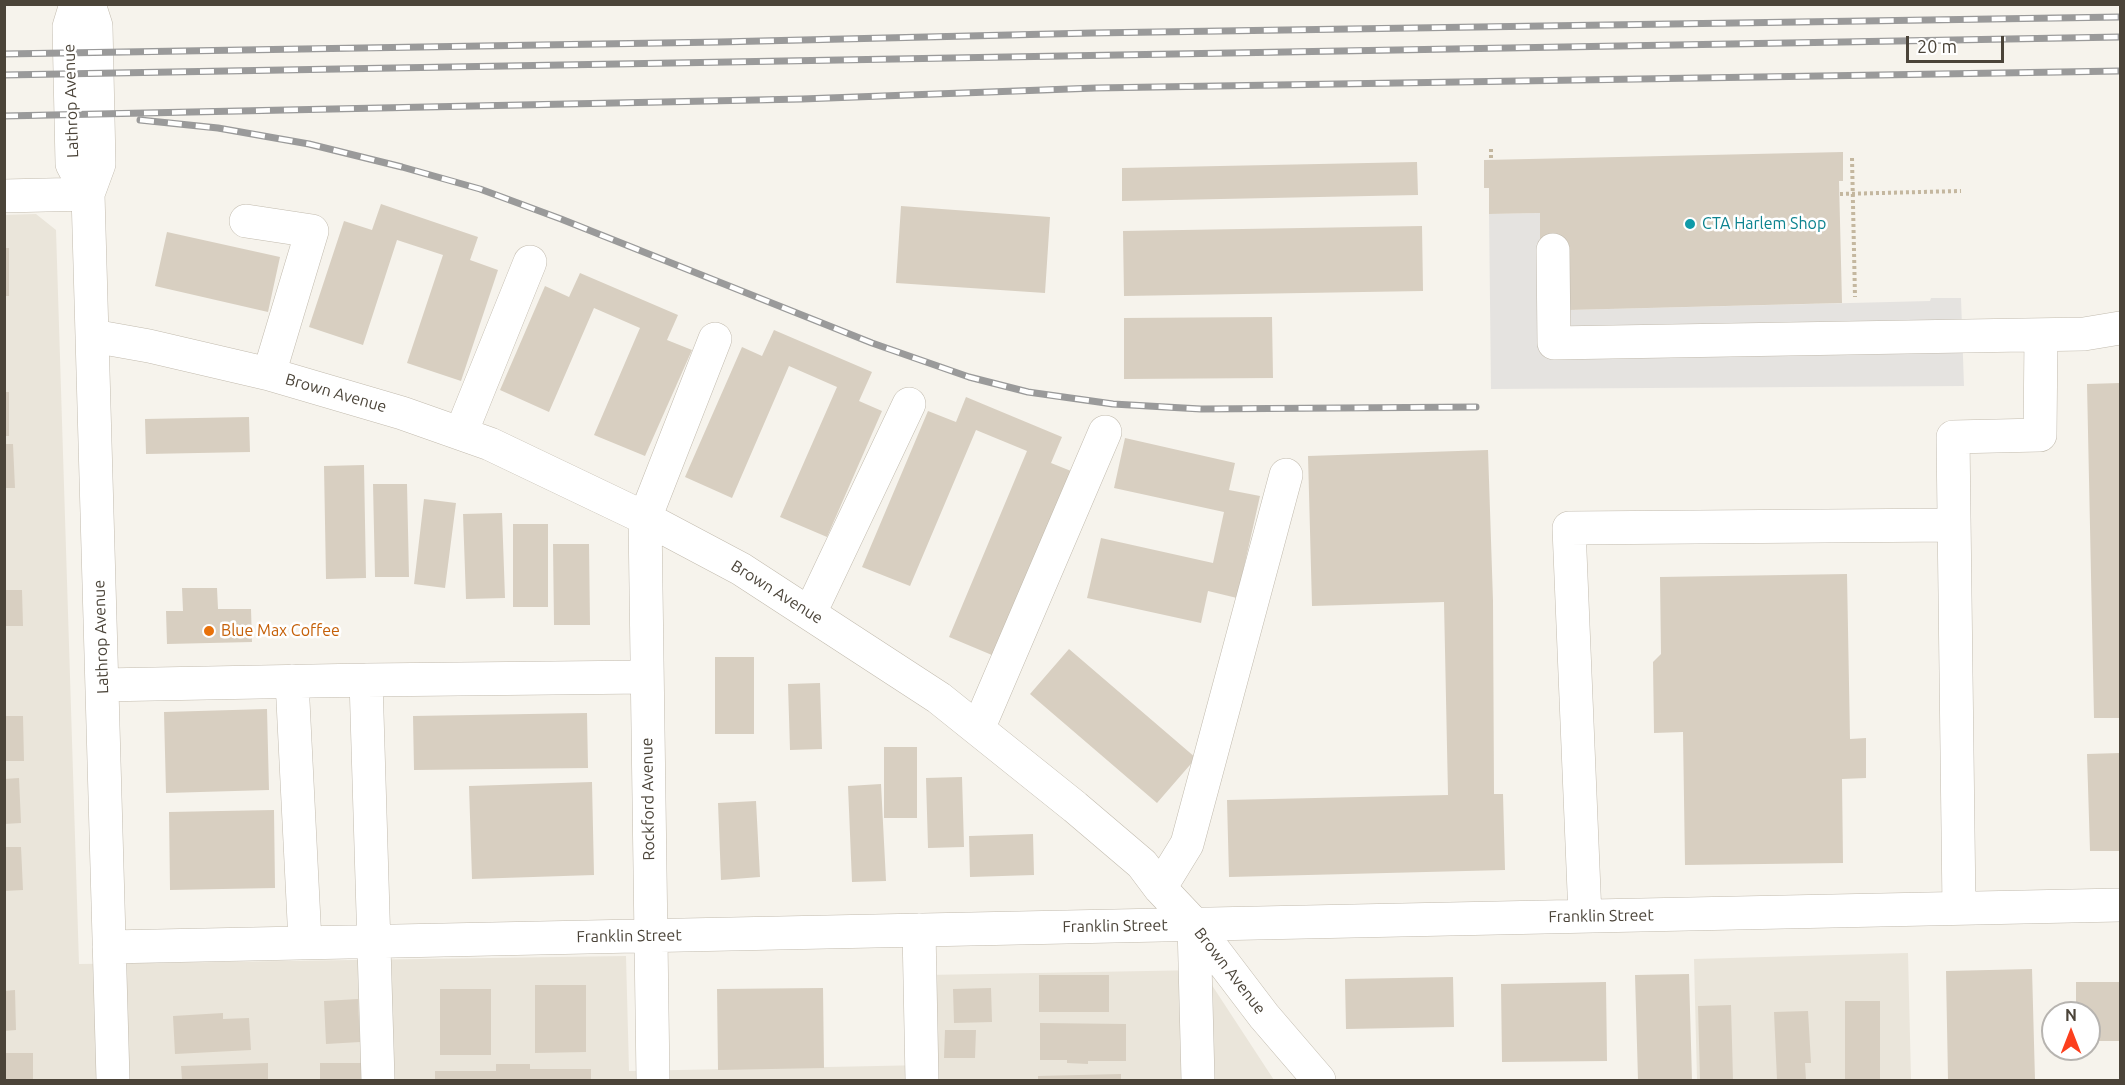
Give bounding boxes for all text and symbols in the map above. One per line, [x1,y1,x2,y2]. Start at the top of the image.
scale bar [1909,24,2006,62]
text: 20 m [1917,36,1957,56]
street label: Lathrop Avenue [59,44,83,158]
place label: CTA Harlem Shop [1702,214,1826,234]
marker: CTA Harlem Shop [1683,217,1697,231]
street label: Brown Avenue [283,369,389,417]
street label: Brown Avenue [728,556,826,628]
street label: Lathrop Avenue [89,580,113,694]
place label: Blue Max Coffee [221,621,340,641]
marker: Blue Max Coffee [202,624,216,638]
street label: Rockford Avenue [637,737,659,861]
street label: Franklin Street [1548,905,1654,927]
street label: Franklin Street [1062,915,1168,937]
street label: Brown Avenue [1190,924,1270,1018]
street label: Franklin Street [576,925,682,947]
north arrow [2041,1001,2101,1061]
text: N [2065,1006,2077,1024]

